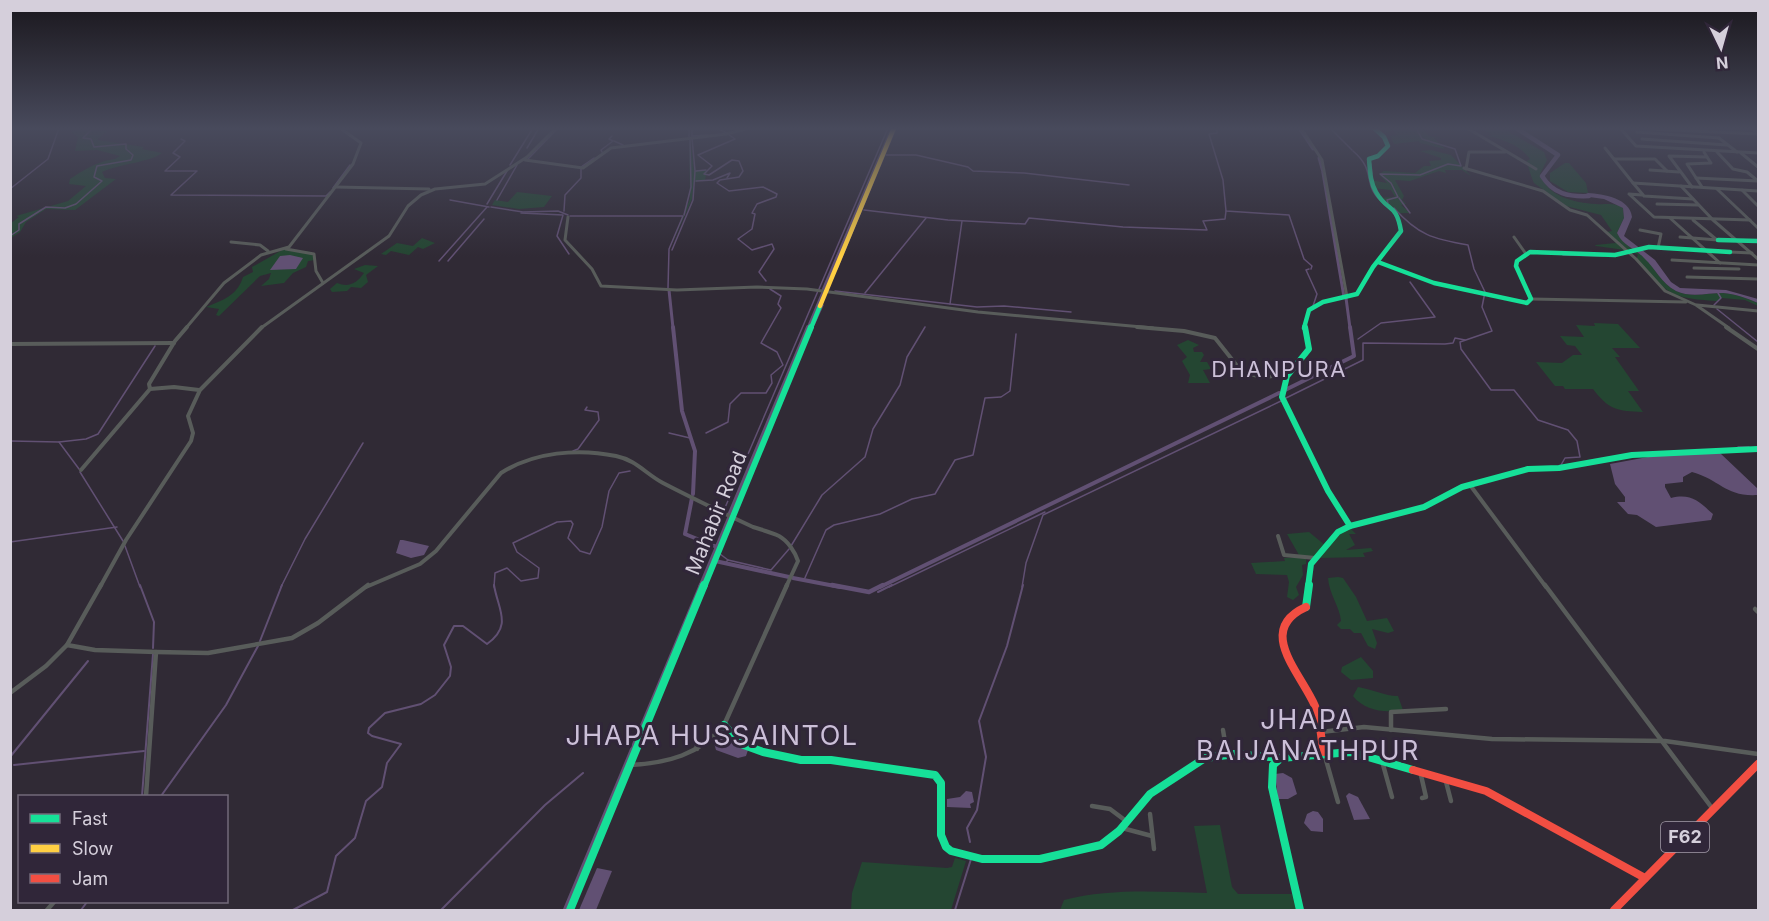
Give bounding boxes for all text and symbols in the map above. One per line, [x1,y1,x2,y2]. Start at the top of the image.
north arrow [1691,18,1751,78]
text: N [1715,52,1729,73]
district label: DHANPURA [1211,356,1347,382]
street label: Mahabir Road [680,448,752,578]
district label: JHAPA BAIJANATHPUR [1196,703,1420,767]
district label: JHAPA HUSSAINTOL [565,719,859,752]
legend [18,795,228,903]
text: Fast [72,808,108,829]
road number: F62 [1661,822,1709,852]
text: Slow [72,838,113,859]
text: Jam [72,868,108,889]

